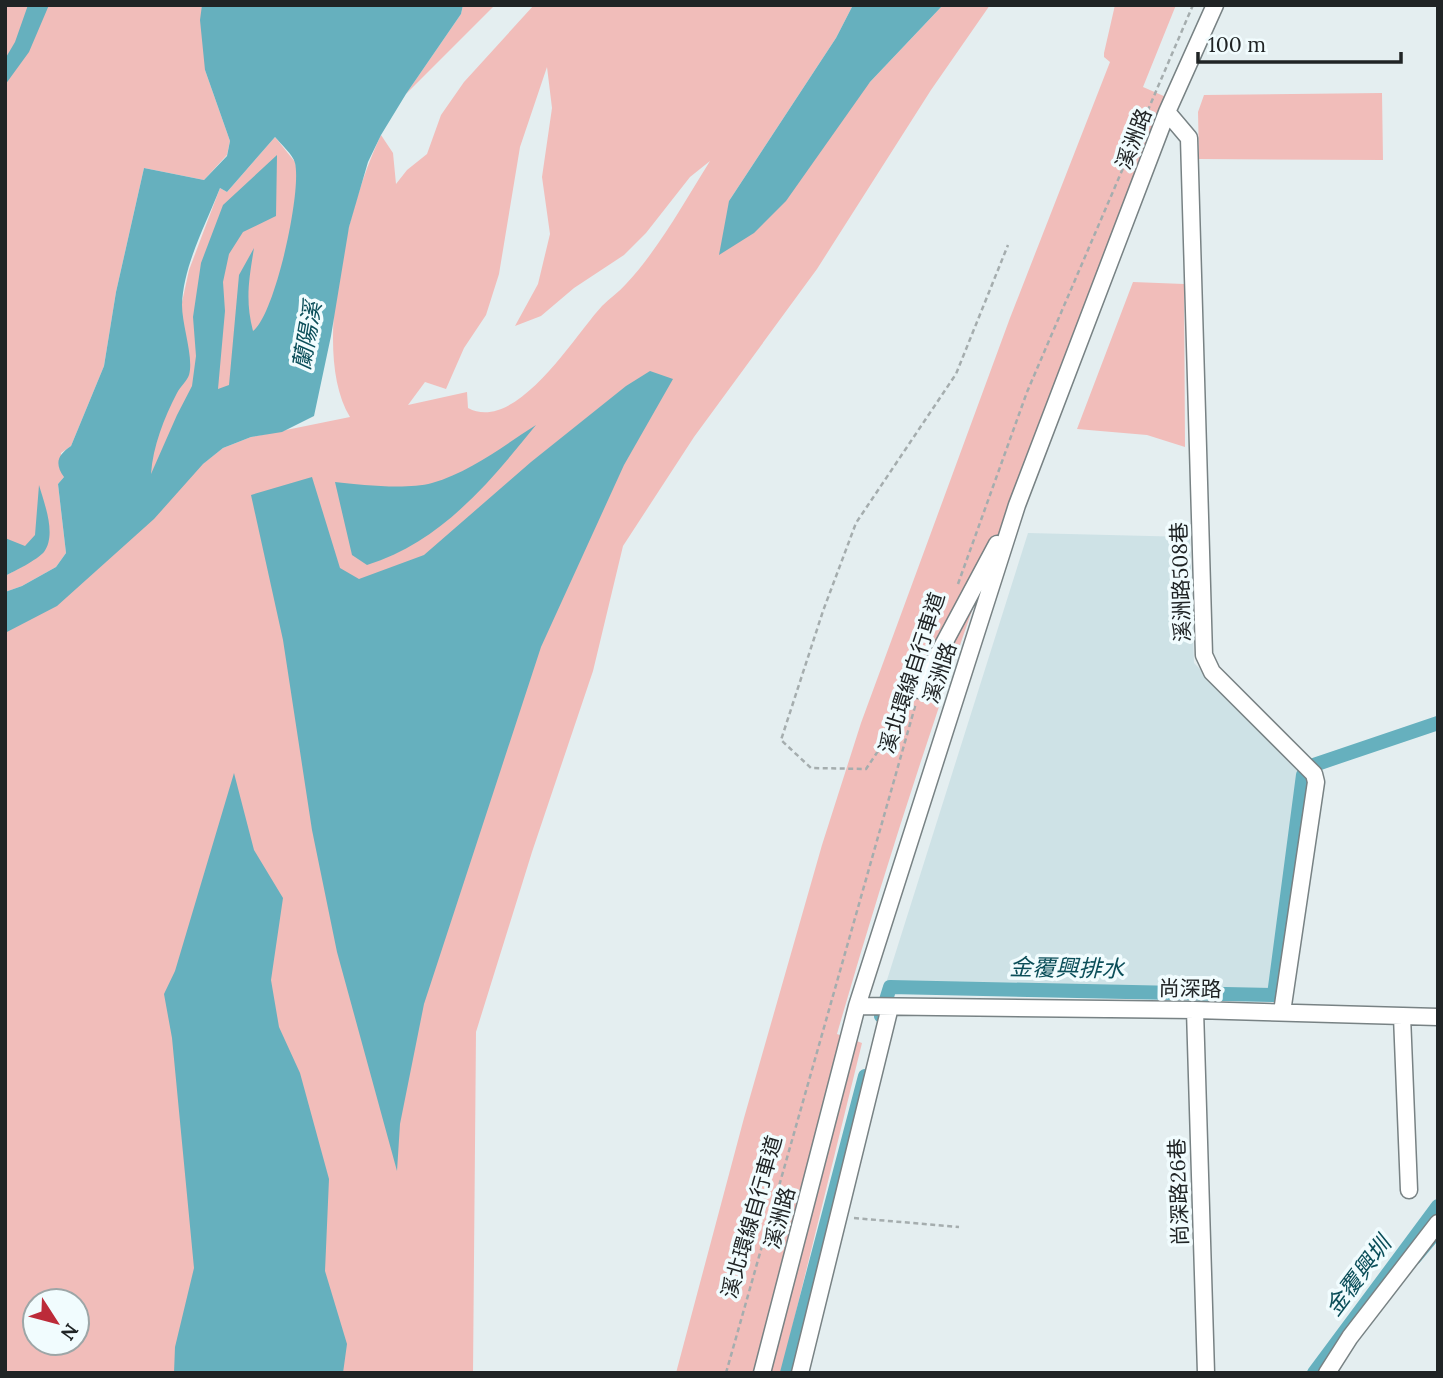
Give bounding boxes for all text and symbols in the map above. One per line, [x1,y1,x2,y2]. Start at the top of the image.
scale bar [1198,21,1401,65]
text: 100 m [1208,31,1266,58]
street label: 溪洲路 [1110,105,1157,173]
water label: 蘭陽溪 [286,296,327,372]
street label: 溪洲路508巷 [1165,521,1196,643]
street label: 溪北環線自行車道 [873,589,950,757]
street label: 溪洲路 [917,639,962,707]
water label: 金覆興排水 [1009,952,1126,983]
street label: 尚深路 [1158,974,1222,1003]
street label: 溪北環線自行車道 [715,1132,788,1301]
street label: 尚深路26巷 [1163,1138,1194,1246]
street label: 溪洲路 [758,1184,801,1252]
water label: 金覆興圳 [1318,1228,1399,1321]
north arrow [21,1287,91,1357]
text: N [56,1319,84,1345]

